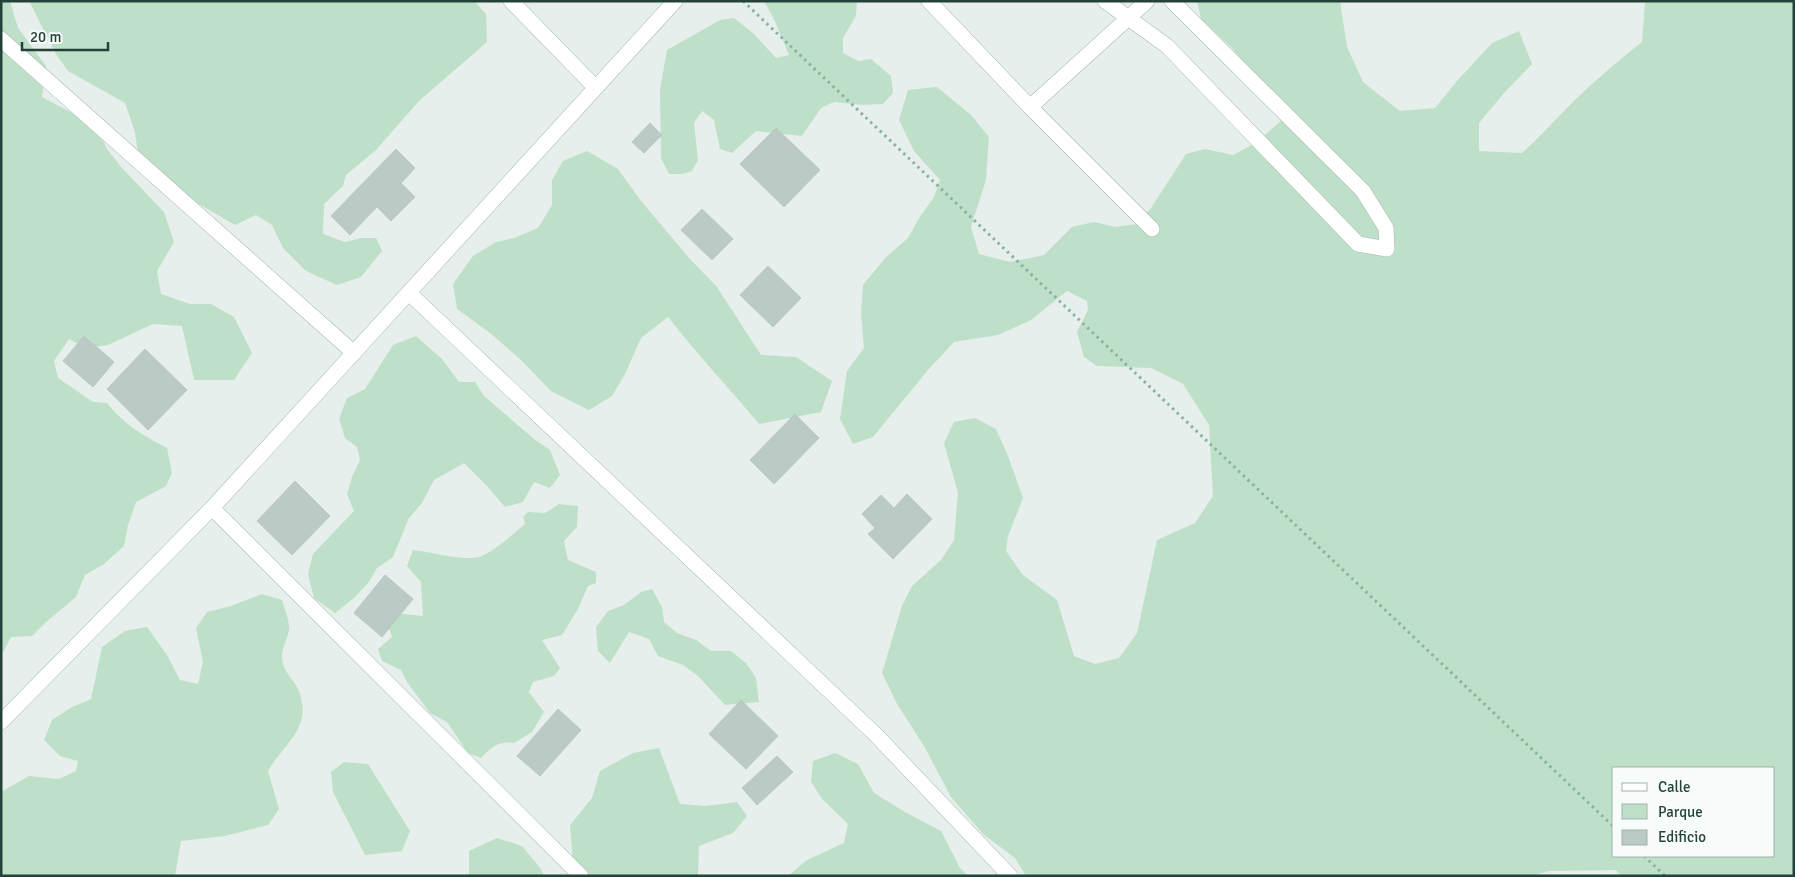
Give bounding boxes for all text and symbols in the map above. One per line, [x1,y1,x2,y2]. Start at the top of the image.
scale bar [22,20,109,52]
text: 20 m [30,28,61,46]
legend [1612,767,1775,857]
text: Calle [1658,778,1691,796]
text: Parque [1658,803,1703,821]
text: Edificio [1658,828,1706,846]

